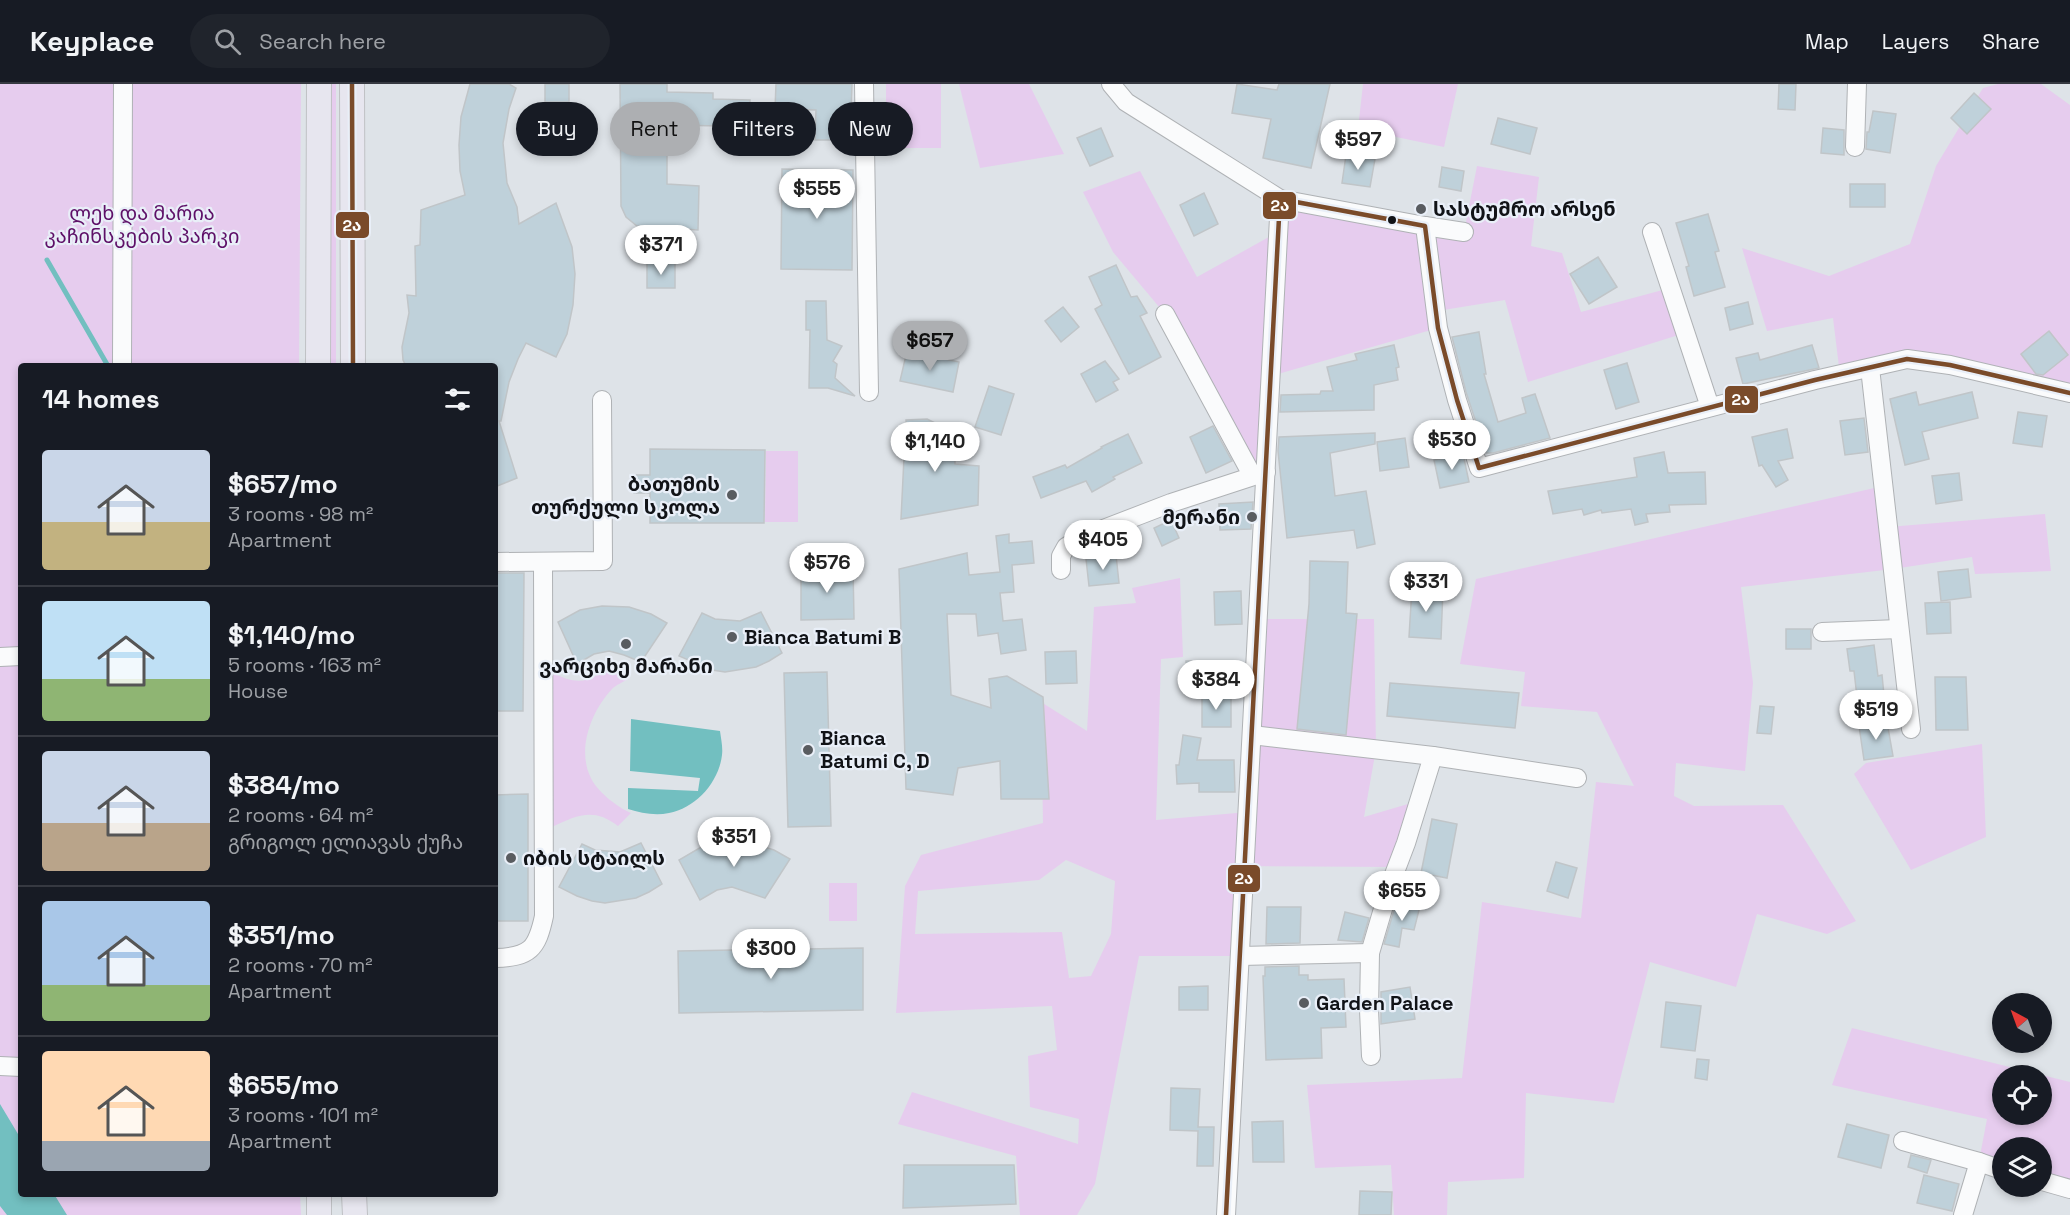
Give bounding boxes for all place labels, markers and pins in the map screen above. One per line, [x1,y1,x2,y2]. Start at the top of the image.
pin: $597 [1322,120,1394,171]
pin: $555 [781,169,853,220]
place label: სასტუმრო არსენ [1433,196,1616,222]
marker: სასტუმრო არსენ [1414,202,1428,216]
unlabelled marker [1386,214,1398,226]
pin: $371 [625,225,697,276]
pin: $657 [894,321,966,372]
pin: $530 [1416,420,1488,471]
pin: $1,140 [886,422,984,473]
place label: ბათუმის თურქული სკოლა [531,471,720,520]
marker: ბათუმის თურქული სკოლა [725,488,739,502]
place label: მერანი [1163,504,1240,530]
marker: მერანი [1245,510,1259,524]
pin: $405 [1067,520,1139,571]
pin: $576 [791,543,863,594]
pin: $331 [1390,562,1462,613]
place label: Bianca Batumi B [744,624,901,650]
marker: Bianca Batumi B [725,630,739,644]
marker: ვარციხე მარანი [619,637,633,651]
place label: ვარციხე მარანი [539,653,713,679]
pin: $384 [1180,660,1252,711]
pin: $519 [1840,690,1912,741]
place label: Bianca Batumi C, D [820,725,930,774]
marker: Bianca Batumi C, D [801,743,815,757]
pin: $351 [698,817,770,868]
place label: იბის სტაილს [523,845,665,871]
marker: იბის სტაილს [504,851,518,865]
pin: $655 [1366,871,1438,922]
pin: $300 [735,929,807,980]
place label: Garden Palace [1316,990,1453,1016]
marker: Garden Palace [1297,996,1311,1010]

